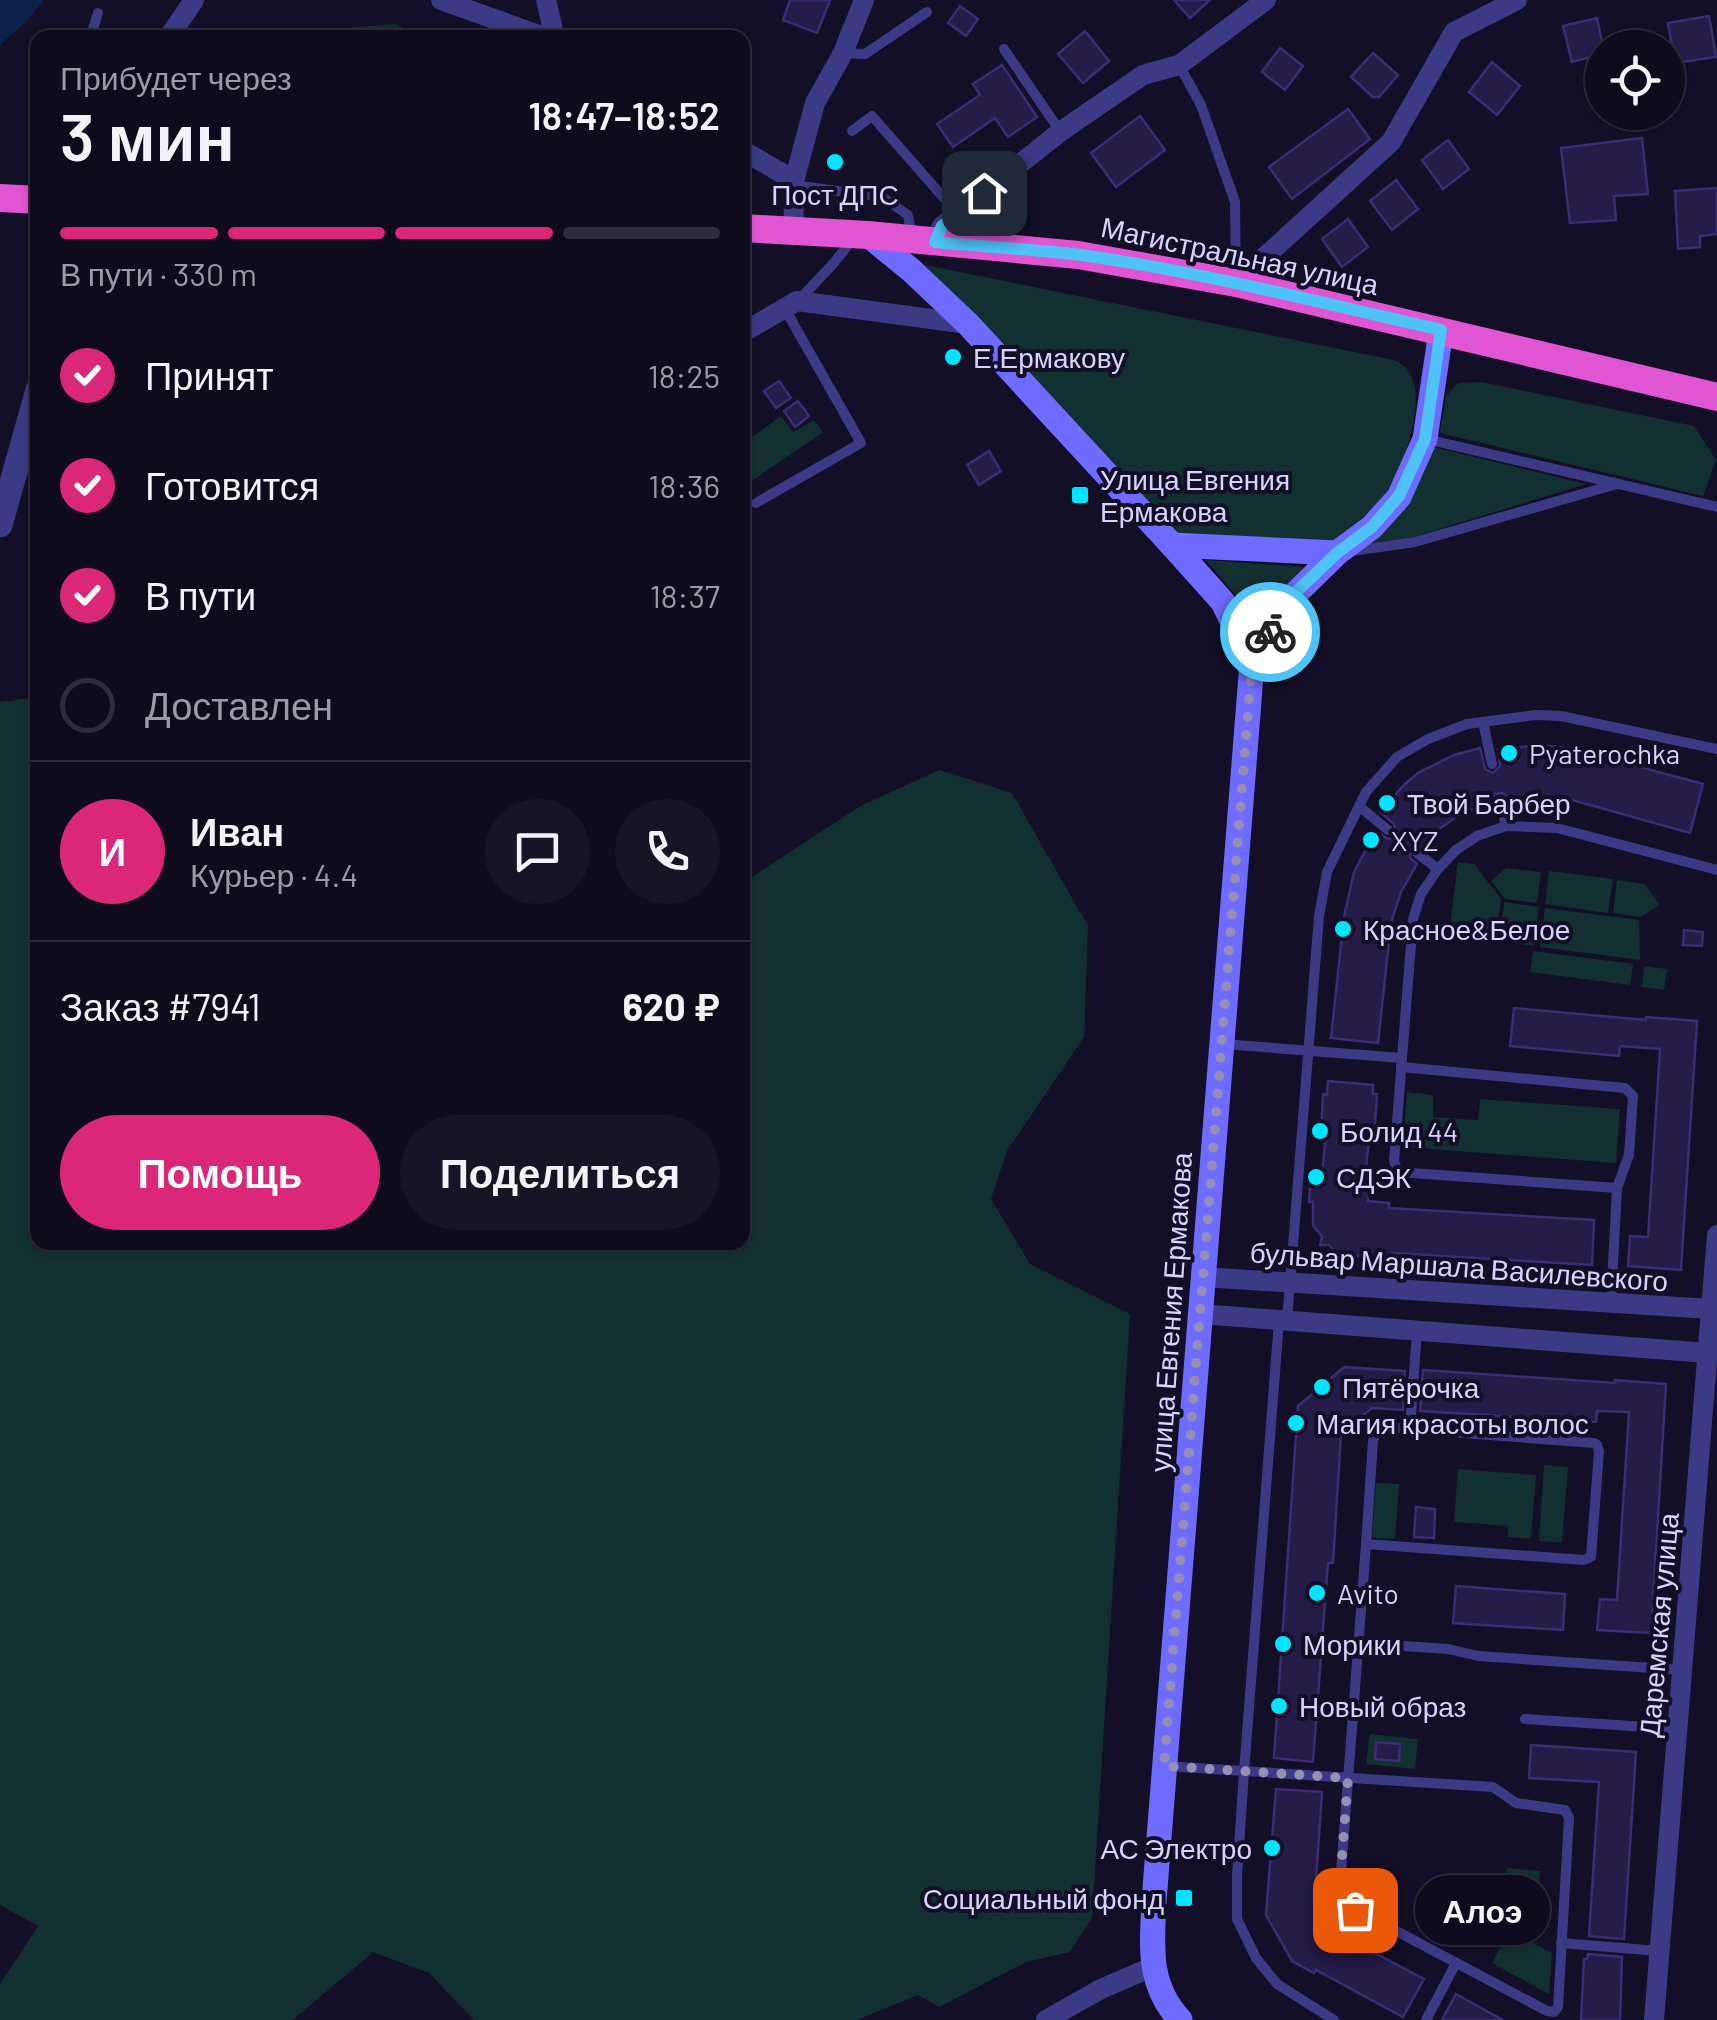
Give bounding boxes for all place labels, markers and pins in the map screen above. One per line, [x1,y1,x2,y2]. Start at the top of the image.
marker: Пост ДПС [824,151,846,173]
pin [942,151,1027,236]
place label: Пост ДПС [771,177,899,211]
place label: Е.Ермакову [973,340,1125,374]
marker: Е.Ермакову [942,346,964,368]
place label: Улица Евгения Ермакова [1100,462,1290,528]
marker: Улица Евгения Ермакова [1069,484,1091,506]
place label: Pyaterochka [1529,736,1680,770]
marker: Pyaterochka [1498,742,1520,764]
place label: Твой Барбер [1407,786,1571,820]
marker: Твой Барбер [1376,792,1398,814]
place label: XYZ [1391,823,1439,857]
marker: XYZ [1360,829,1382,851]
place label: Красное&Белое [1363,912,1570,946]
marker: Красное&Белое [1332,918,1354,940]
place label: Болид 44 [1340,1114,1458,1148]
marker: Болид 44 [1309,1120,1331,1142]
place label: СДЭК [1336,1160,1412,1194]
marker: СДЭК [1305,1166,1327,1188]
place label: Пятёрочка [1342,1370,1480,1404]
marker: Пятёрочка [1311,1376,1333,1398]
place label: Магия красоты волос [1316,1406,1589,1440]
marker: Магия красоты волос [1285,1412,1307,1434]
place label: Avito [1337,1576,1399,1610]
marker: Avito [1306,1582,1328,1604]
place label: Морики [1303,1627,1401,1661]
marker: Морики [1272,1633,1294,1655]
place label: Новый образ [1299,1689,1466,1723]
marker: Новый образ [1268,1695,1290,1717]
place label: АС Электро [1100,1831,1252,1865]
marker: АС Электро [1261,1837,1283,1859]
pin [1313,1868,1398,1953]
callout: Алоэ [1415,1875,1550,1945]
place label: Социальный фонд [923,1881,1164,1915]
marker: Социальный фонд [1173,1887,1195,1909]

